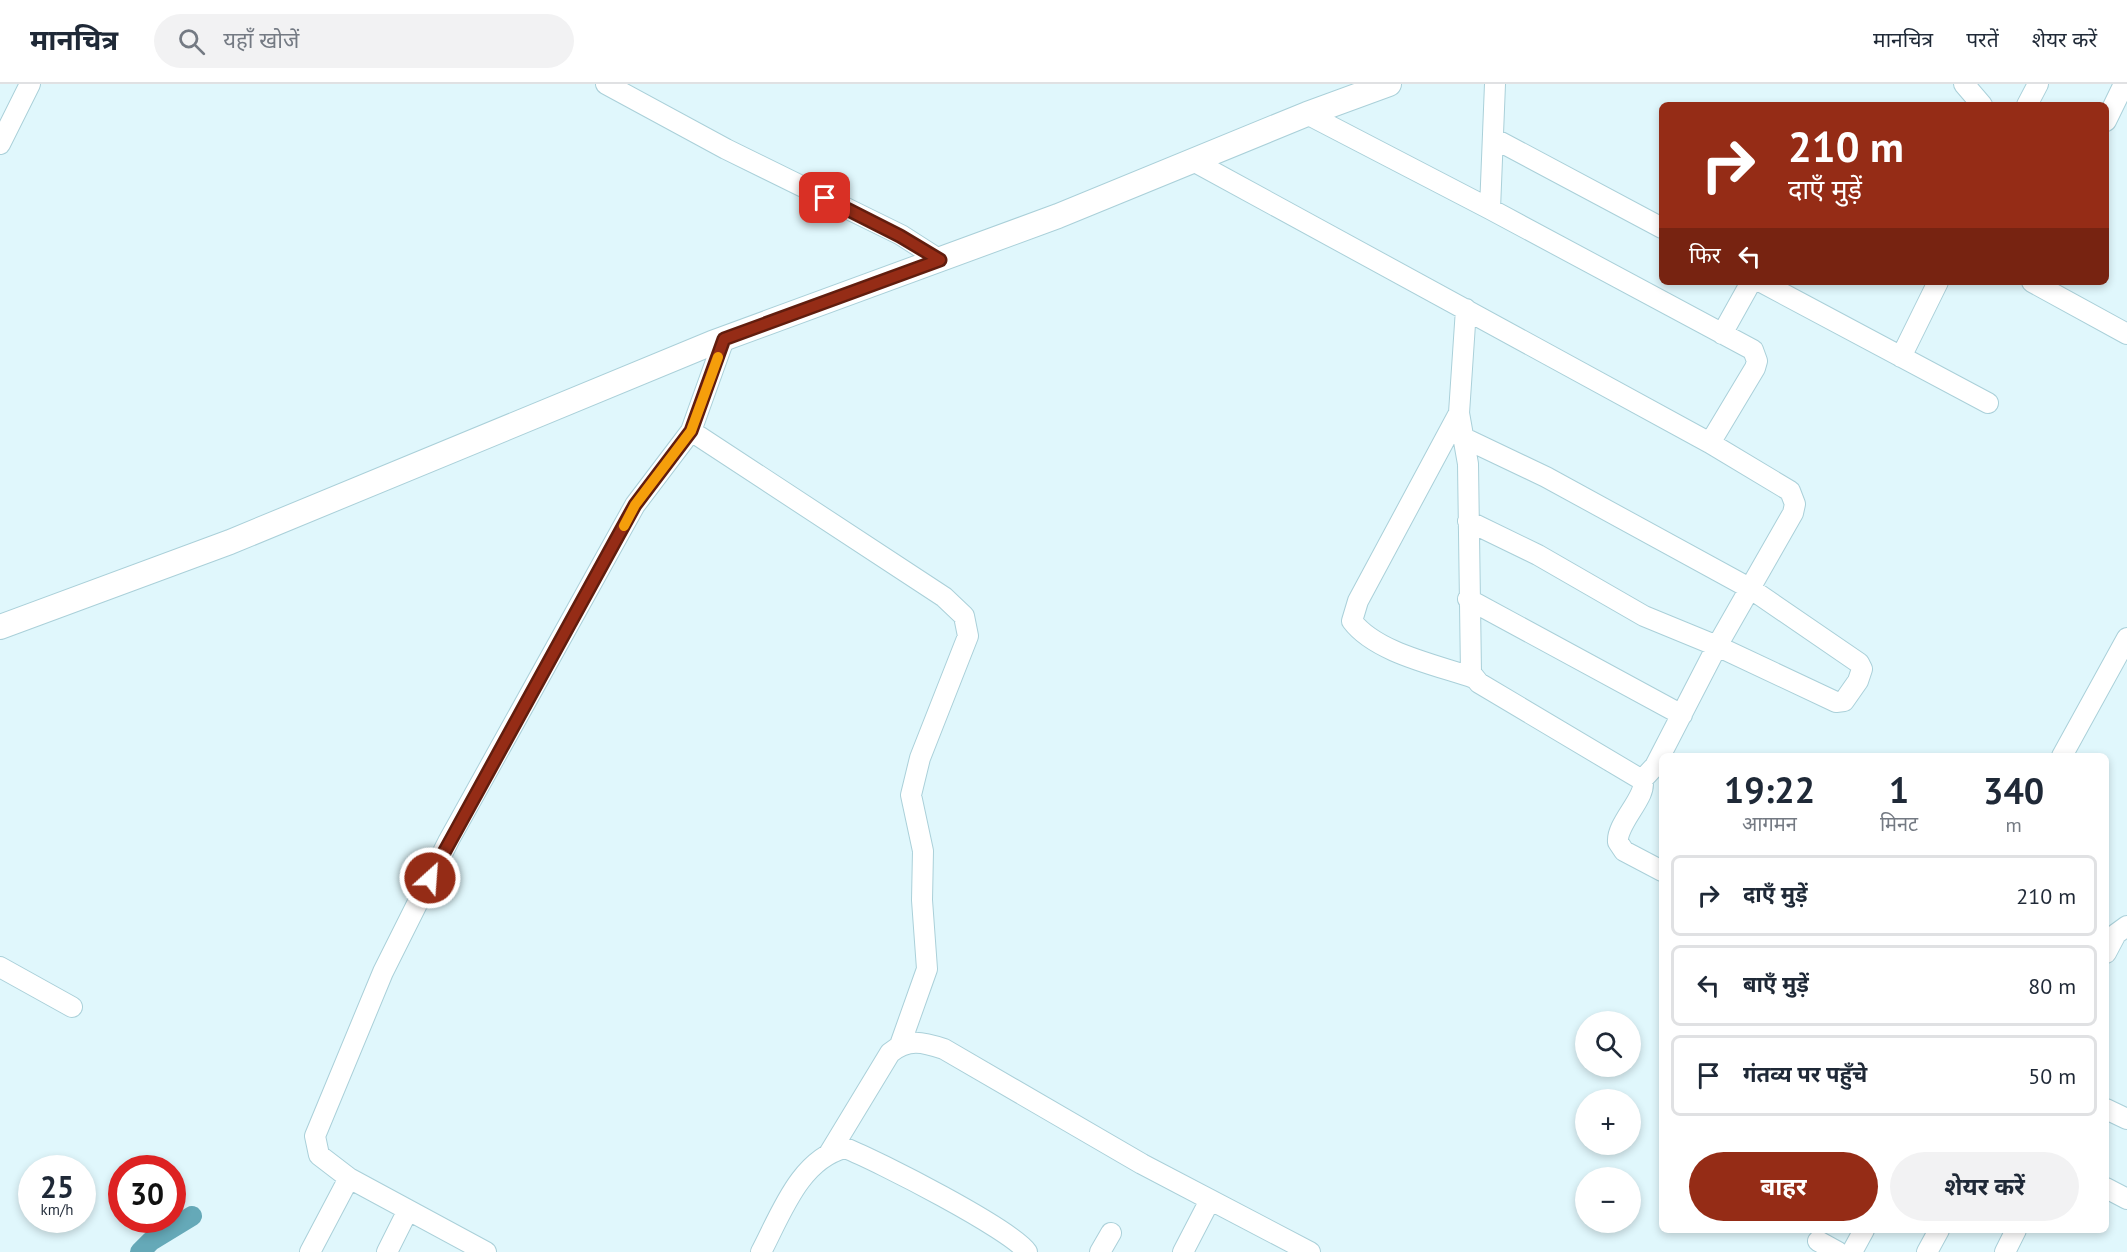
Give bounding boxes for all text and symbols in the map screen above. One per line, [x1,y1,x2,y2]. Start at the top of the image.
search box [154,14,574,68]
text: मानचित्र [30,21,118,58]
icon: search [175,25,208,58]
text: यहाँ खोजें [223,26,299,54]
text: मानचित्र [1873,26,1933,53]
text: परतें [1966,26,1999,53]
text: शेयर करें [2032,26,2097,53]
text: 210 m [1788,119,1904,174]
icon: right [1689,126,1767,204]
pin [799,172,850,223]
text: दाएँ मुड़ें [1788,172,1862,206]
icon: arrive [808,181,841,214]
icon: left [1733,240,1766,273]
text: फिर [1689,241,1721,269]
text: 19:22 [1724,766,1815,813]
text: 1 [1889,766,1909,813]
text: 340 [1983,767,2044,814]
text: आगमन [1742,811,1797,837]
text: मिनट [1880,811,1918,837]
text: m [2005,812,2022,838]
position arrow [398,846,462,910]
icon: right [1692,879,1725,912]
text: दाएँ मुड़ें [1743,880,1808,908]
text: 210 m [2016,882,2076,910]
icon: left [1692,969,1725,1002]
text: बाएँ मुड़ें [1743,970,1809,998]
text: 80 m [2028,972,2076,1000]
map controls [1575,1011,1641,1233]
button: search [1575,1011,1641,1077]
icon: arrive [1692,1059,1725,1092]
text: गंतव्य पर पहुँचे [1743,1060,1867,1088]
text: 50 m [2028,1062,2076,1090]
button: + [1575,1089,1641,1155]
button: बाहर [1689,1152,1878,1221]
button: शेयर करें [1890,1152,2079,1221]
speed limit sign: 30 [108,1155,186,1233]
text: 25 [40,1167,74,1206]
button: − [1575,1167,1641,1233]
text: km/h [41,1200,73,1219]

